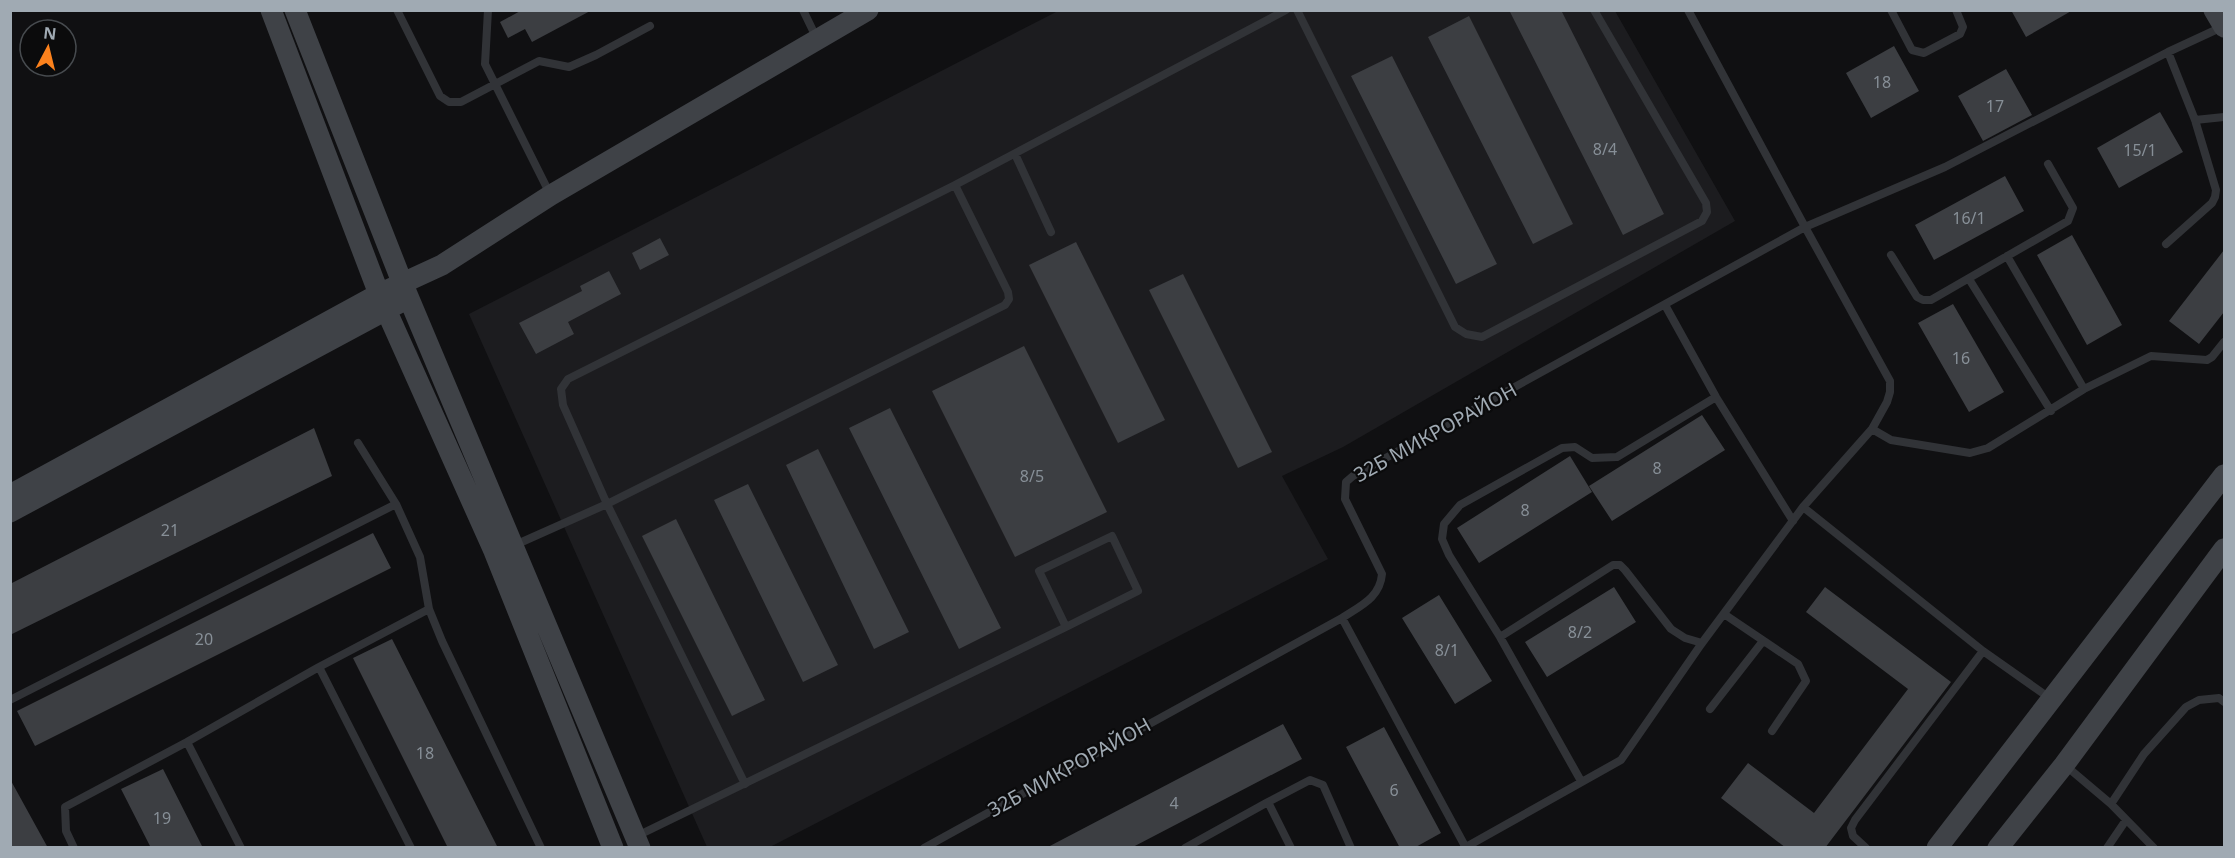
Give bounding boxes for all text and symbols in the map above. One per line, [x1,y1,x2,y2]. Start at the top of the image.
north arrow [18,18,78,78]
text: N [42,21,58,45]
house number: 18 [1873,71,1891,93]
house number: 17 [1986,95,2004,117]
house number: 8/4 [1593,138,1617,160]
house number: 15/1 [2123,139,2157,161]
house number: 16/1 [1952,207,1986,229]
house number: 16 [1952,347,1970,369]
street label: 32Б МИКРОРАЙОН [1349,376,1521,488]
house number: 8 [1652,457,1662,479]
house number: 8/5 [1020,465,1044,487]
house number: 8 [1520,499,1530,521]
house number: 21 [161,519,179,541]
house number: 8/2 [1568,621,1592,643]
house number: 20 [195,628,213,650]
house number: 8/1 [1435,639,1459,661]
street label: 32Б МИКРОРАЙОН [983,711,1155,823]
house number: 18 [416,742,434,764]
house number: 6 [1389,779,1399,801]
house number: 4 [1169,792,1179,814]
house number: 19 [153,807,171,829]

